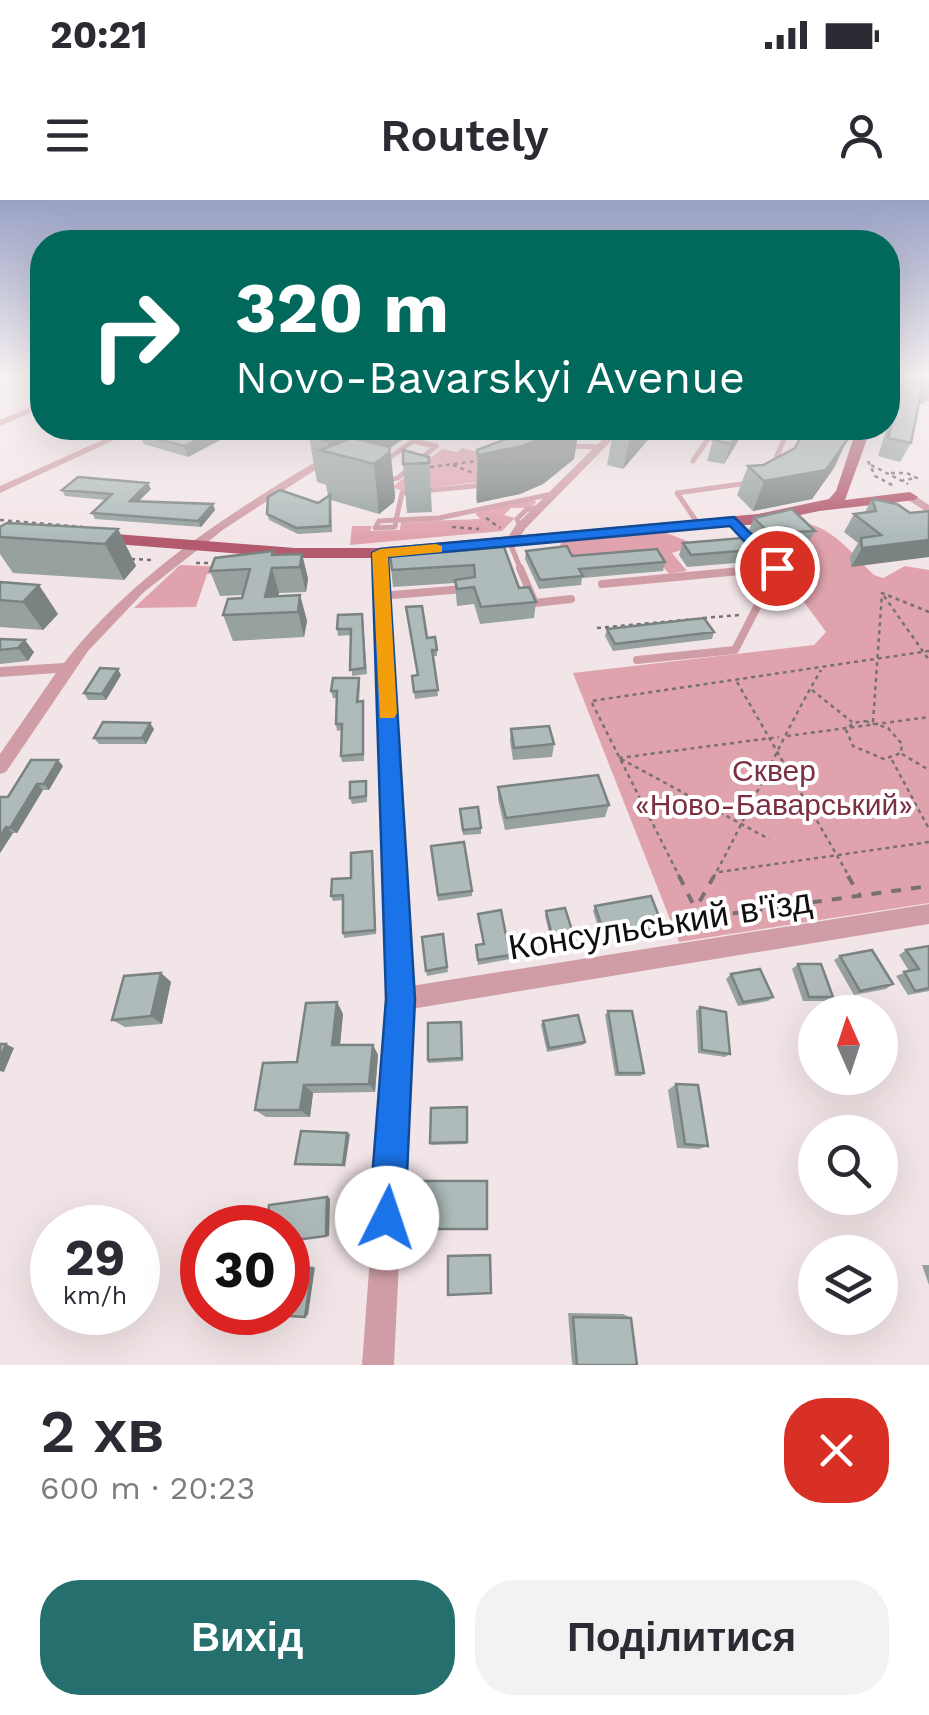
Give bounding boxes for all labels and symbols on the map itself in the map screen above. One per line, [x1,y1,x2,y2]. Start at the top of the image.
pin [735,526,820,611]
park label: Сквер «Ново-Баварський» [635,753,913,822]
street label: Консульський в'їзд [505,879,815,969]
north arrow [798,995,898,1095]
position arrow [335,1166,439,1270]
speed limit sign: 30 [180,1205,310,1335]

